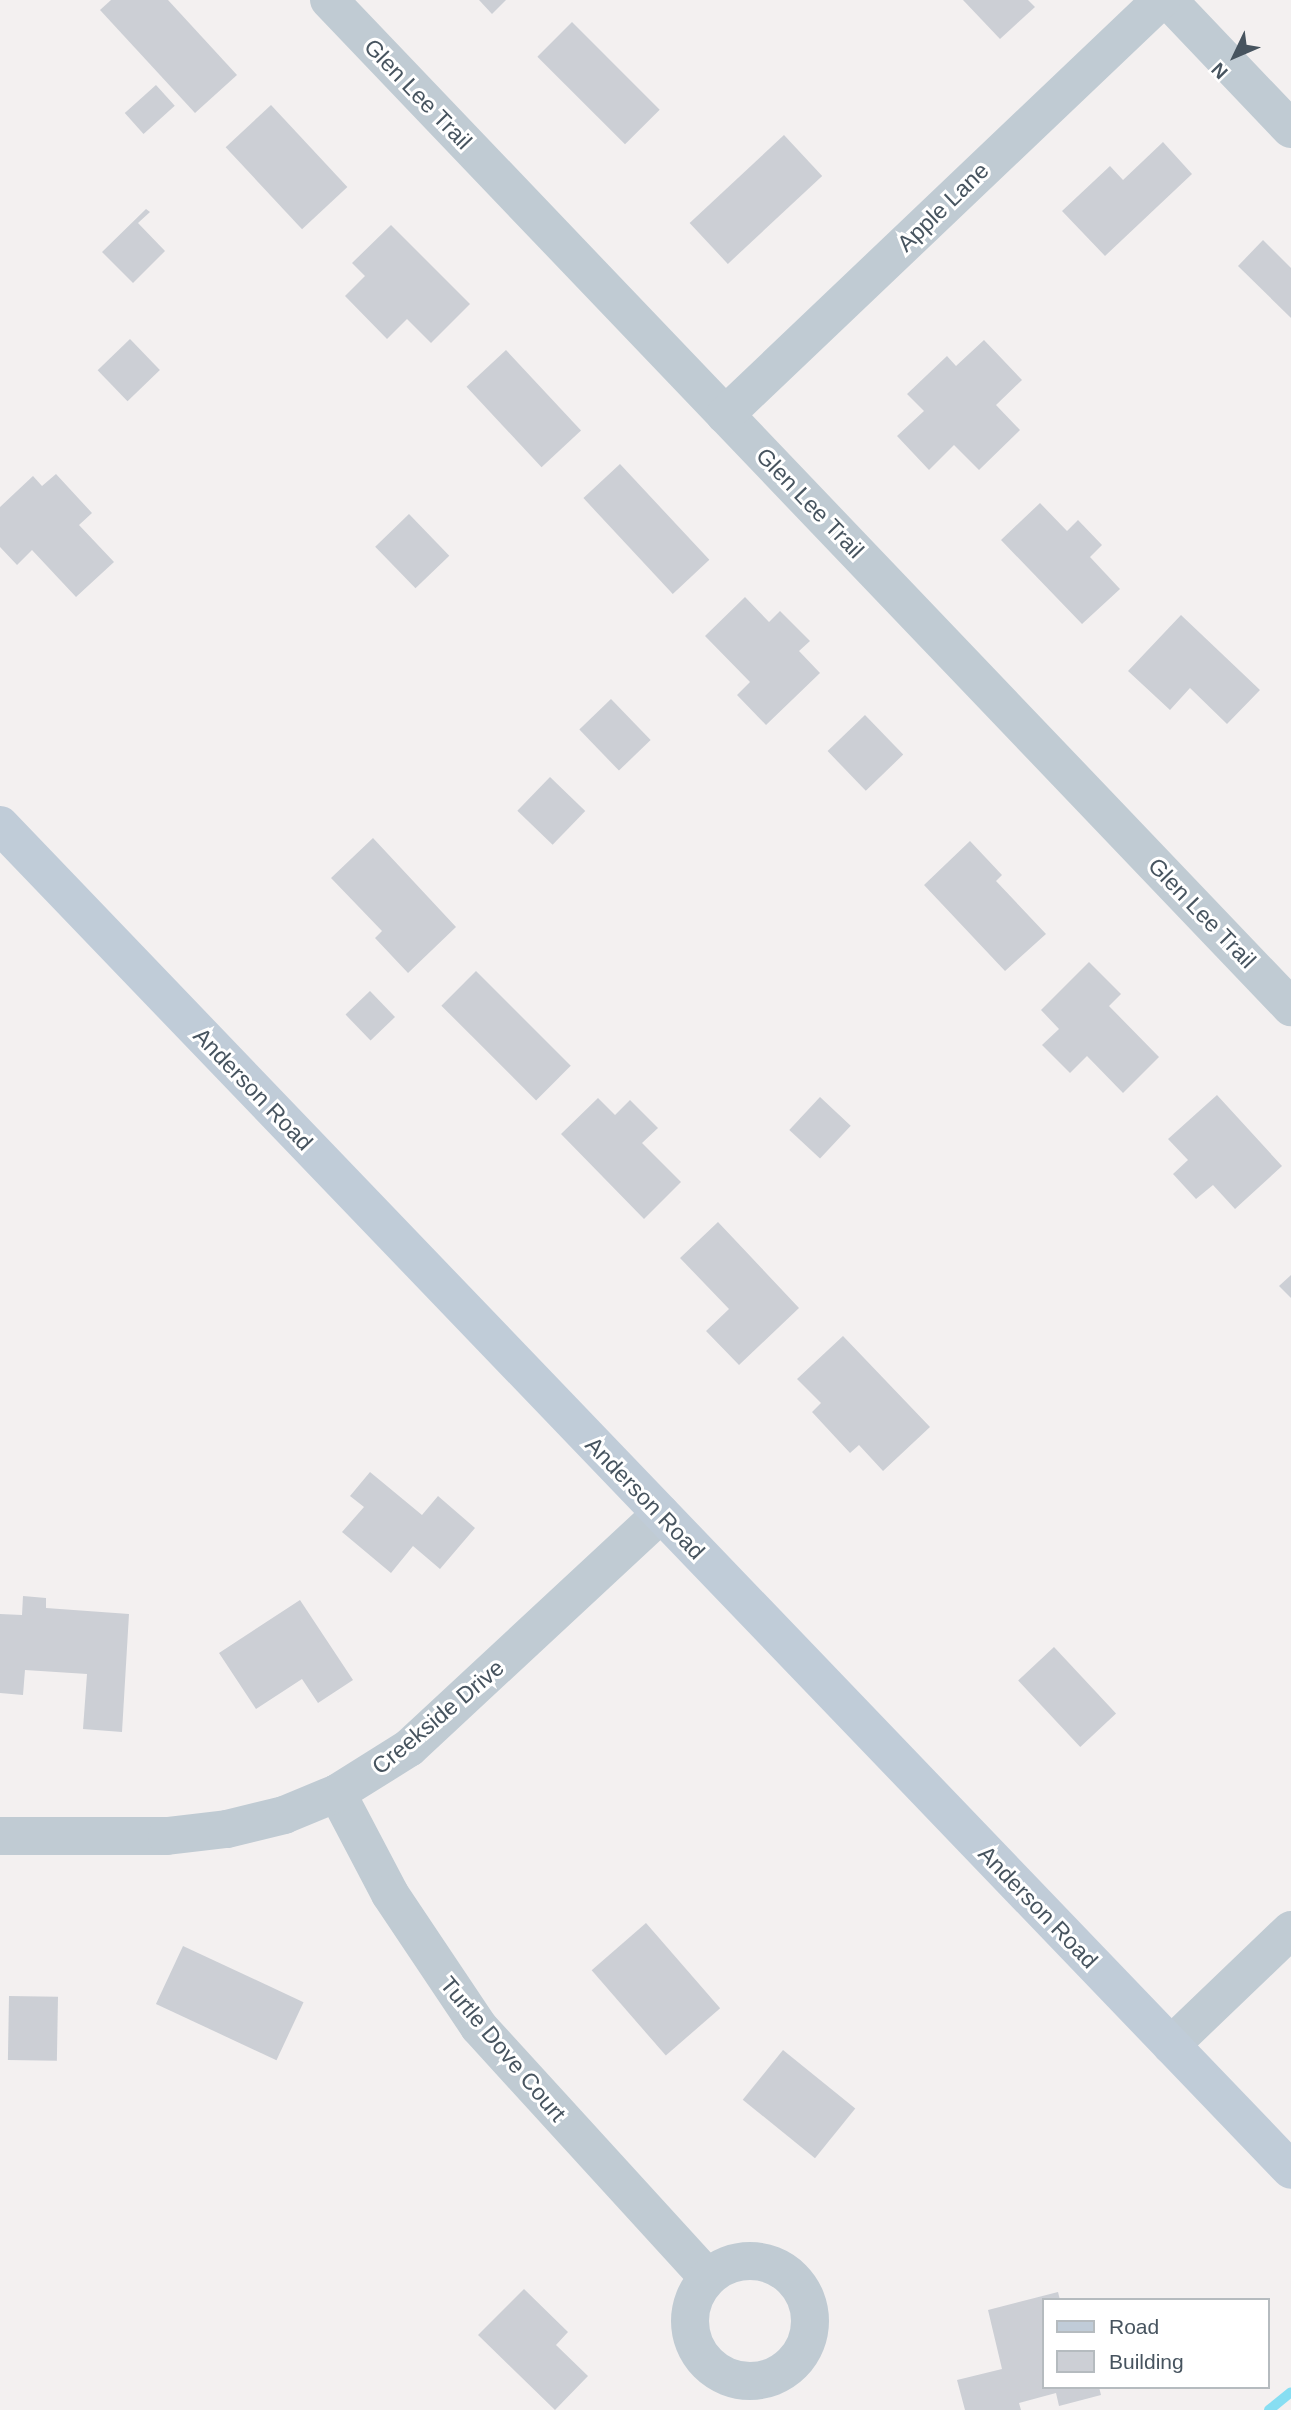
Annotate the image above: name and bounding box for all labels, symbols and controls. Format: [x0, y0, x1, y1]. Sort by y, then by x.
north arrow [1200, 21, 1270, 91]
street label: Glen Lee Trail [358, 33, 478, 155]
text: N [1207, 59, 1232, 83]
street label: Apple Lane [892, 157, 994, 257]
street label: Glen Lee Trail [750, 442, 870, 564]
street label: Glen Lee Trail [1142, 852, 1262, 974]
street label: Anderson Road [188, 1022, 318, 1156]
street label: Anderson Road [580, 1431, 710, 1565]
street label: Creekside Drive [366, 1654, 510, 1780]
street label: Anderson Road [973, 1840, 1103, 1974]
street label: Turtle Dove Court [434, 1971, 572, 2127]
legend [1042, 2298, 1270, 2389]
text: Road [1109, 2315, 1159, 2338]
text: Building [1109, 2350, 1184, 2373]

